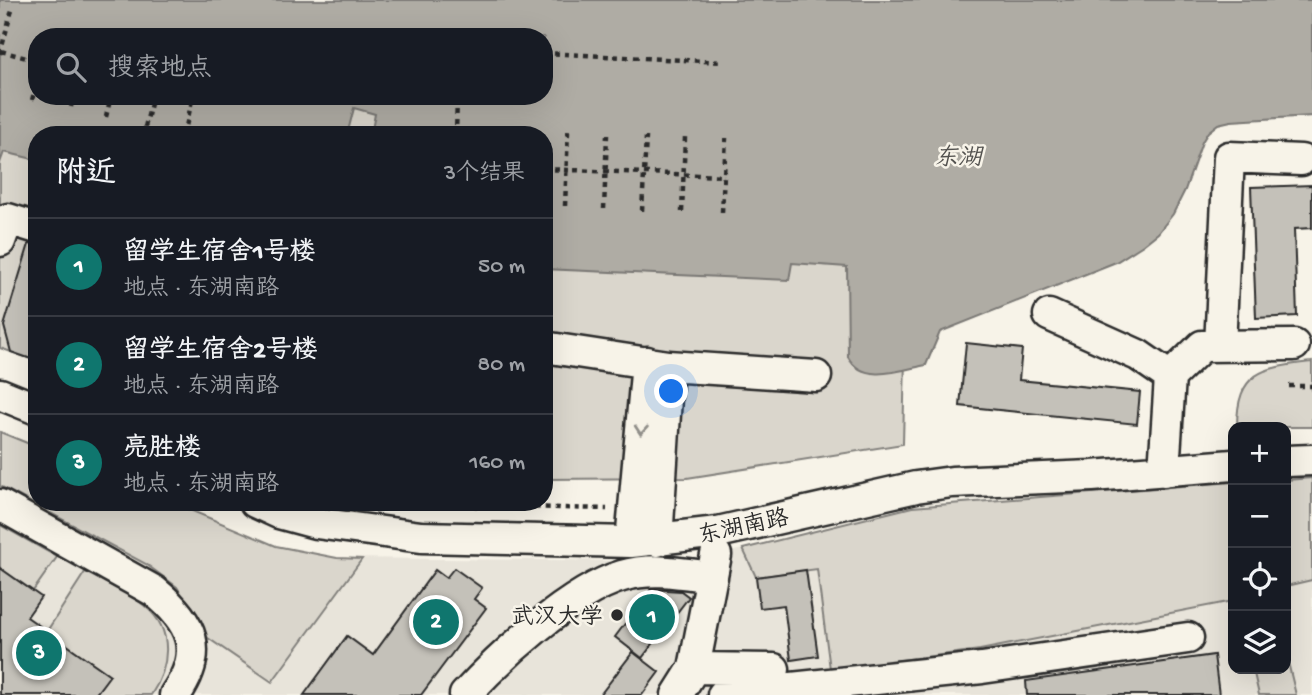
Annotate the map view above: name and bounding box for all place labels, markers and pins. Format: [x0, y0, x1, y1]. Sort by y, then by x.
pin: 1 [629, 591, 675, 643]
pin: 2 [413, 596, 459, 648]
place label: 武汉大学 [511, 604, 603, 632]
marker: 武汉大学 [609, 607, 625, 623]
pin: 3 [16, 627, 62, 679]

